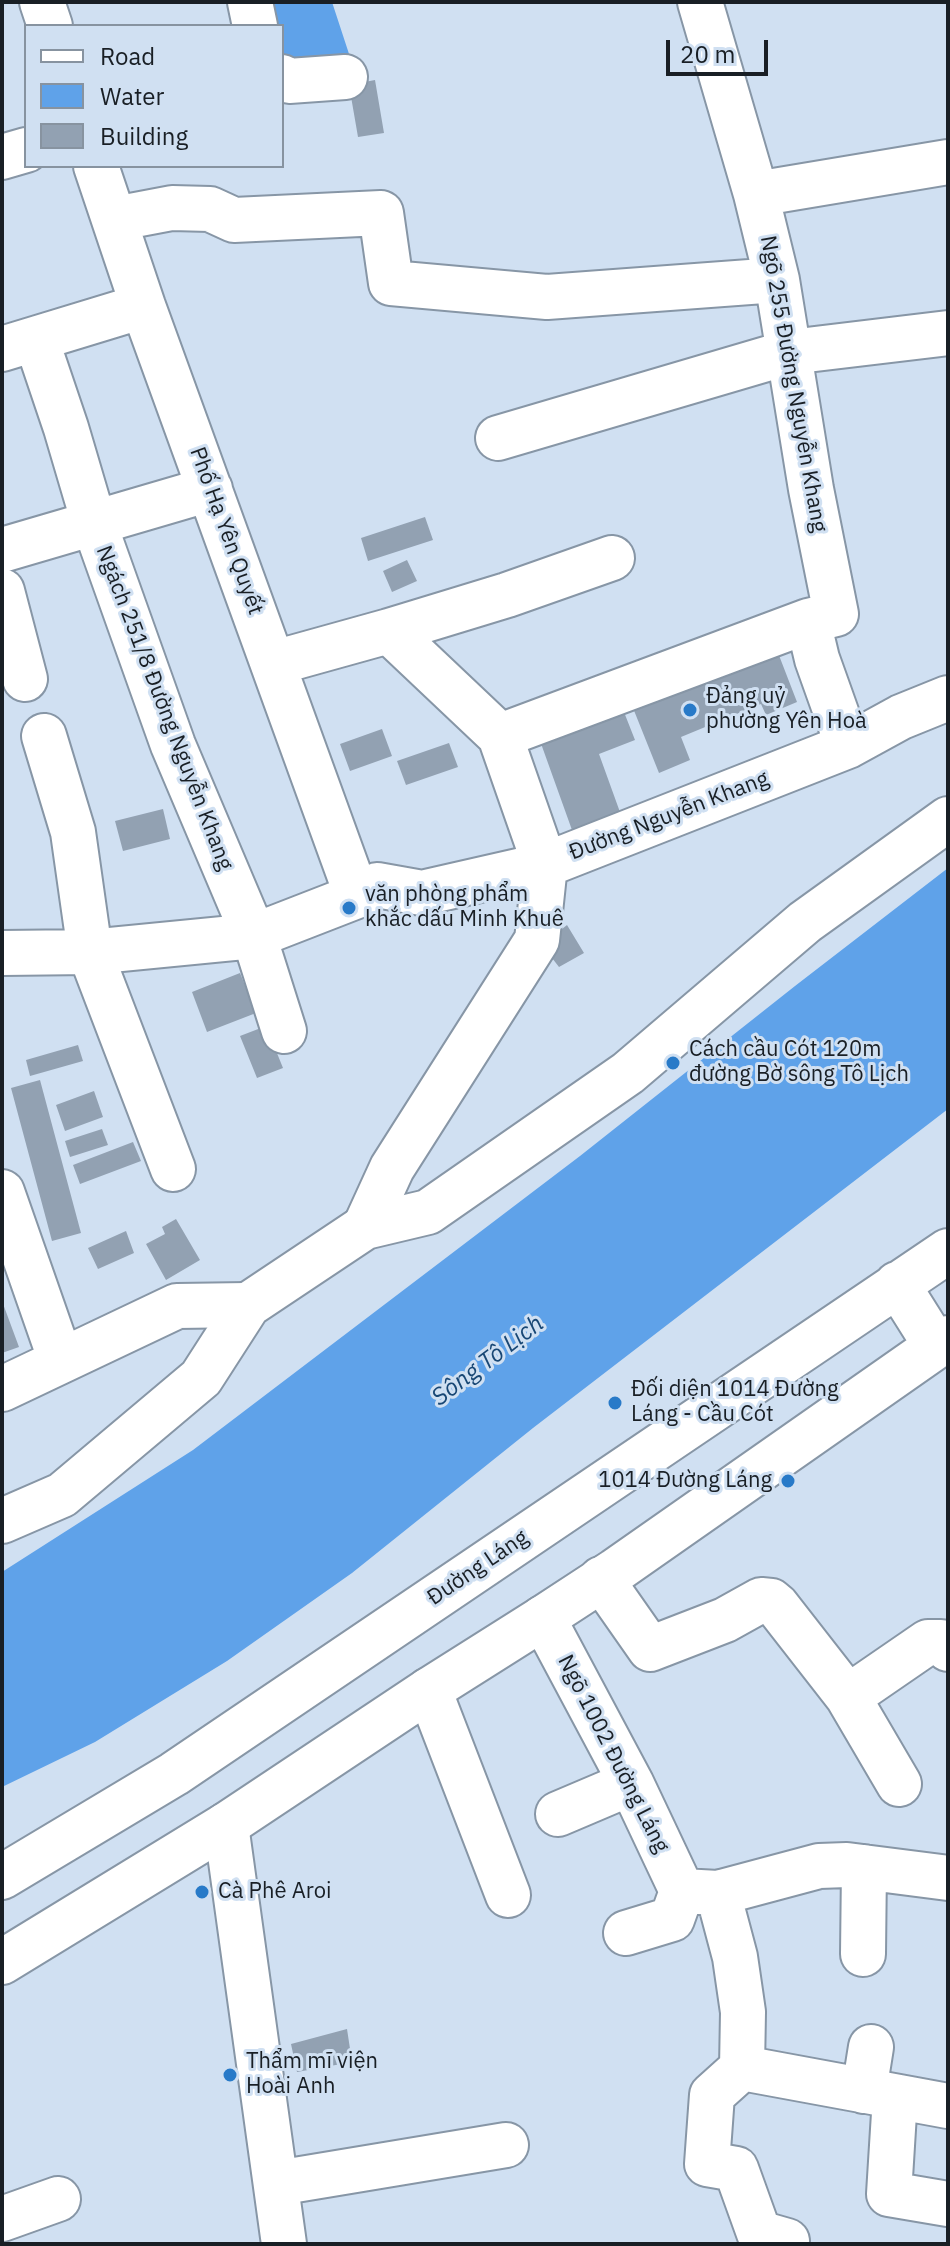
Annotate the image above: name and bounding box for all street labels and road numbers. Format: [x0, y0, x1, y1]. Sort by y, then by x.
street label: Ngõ 255 Đường Nguyễn Khang [754, 234, 832, 534]
street label: Phố Hạ Yên Quyết [183, 444, 269, 618]
street label: Ngách 251/8 Đường Nguyễn Khang [90, 542, 238, 874]
street label: Đường Nguyễn Khang [566, 766, 772, 866]
street label: Đường Láng [423, 1525, 533, 1611]
street label: Ngõ 1002 Đường Láng [552, 1651, 674, 1857]

